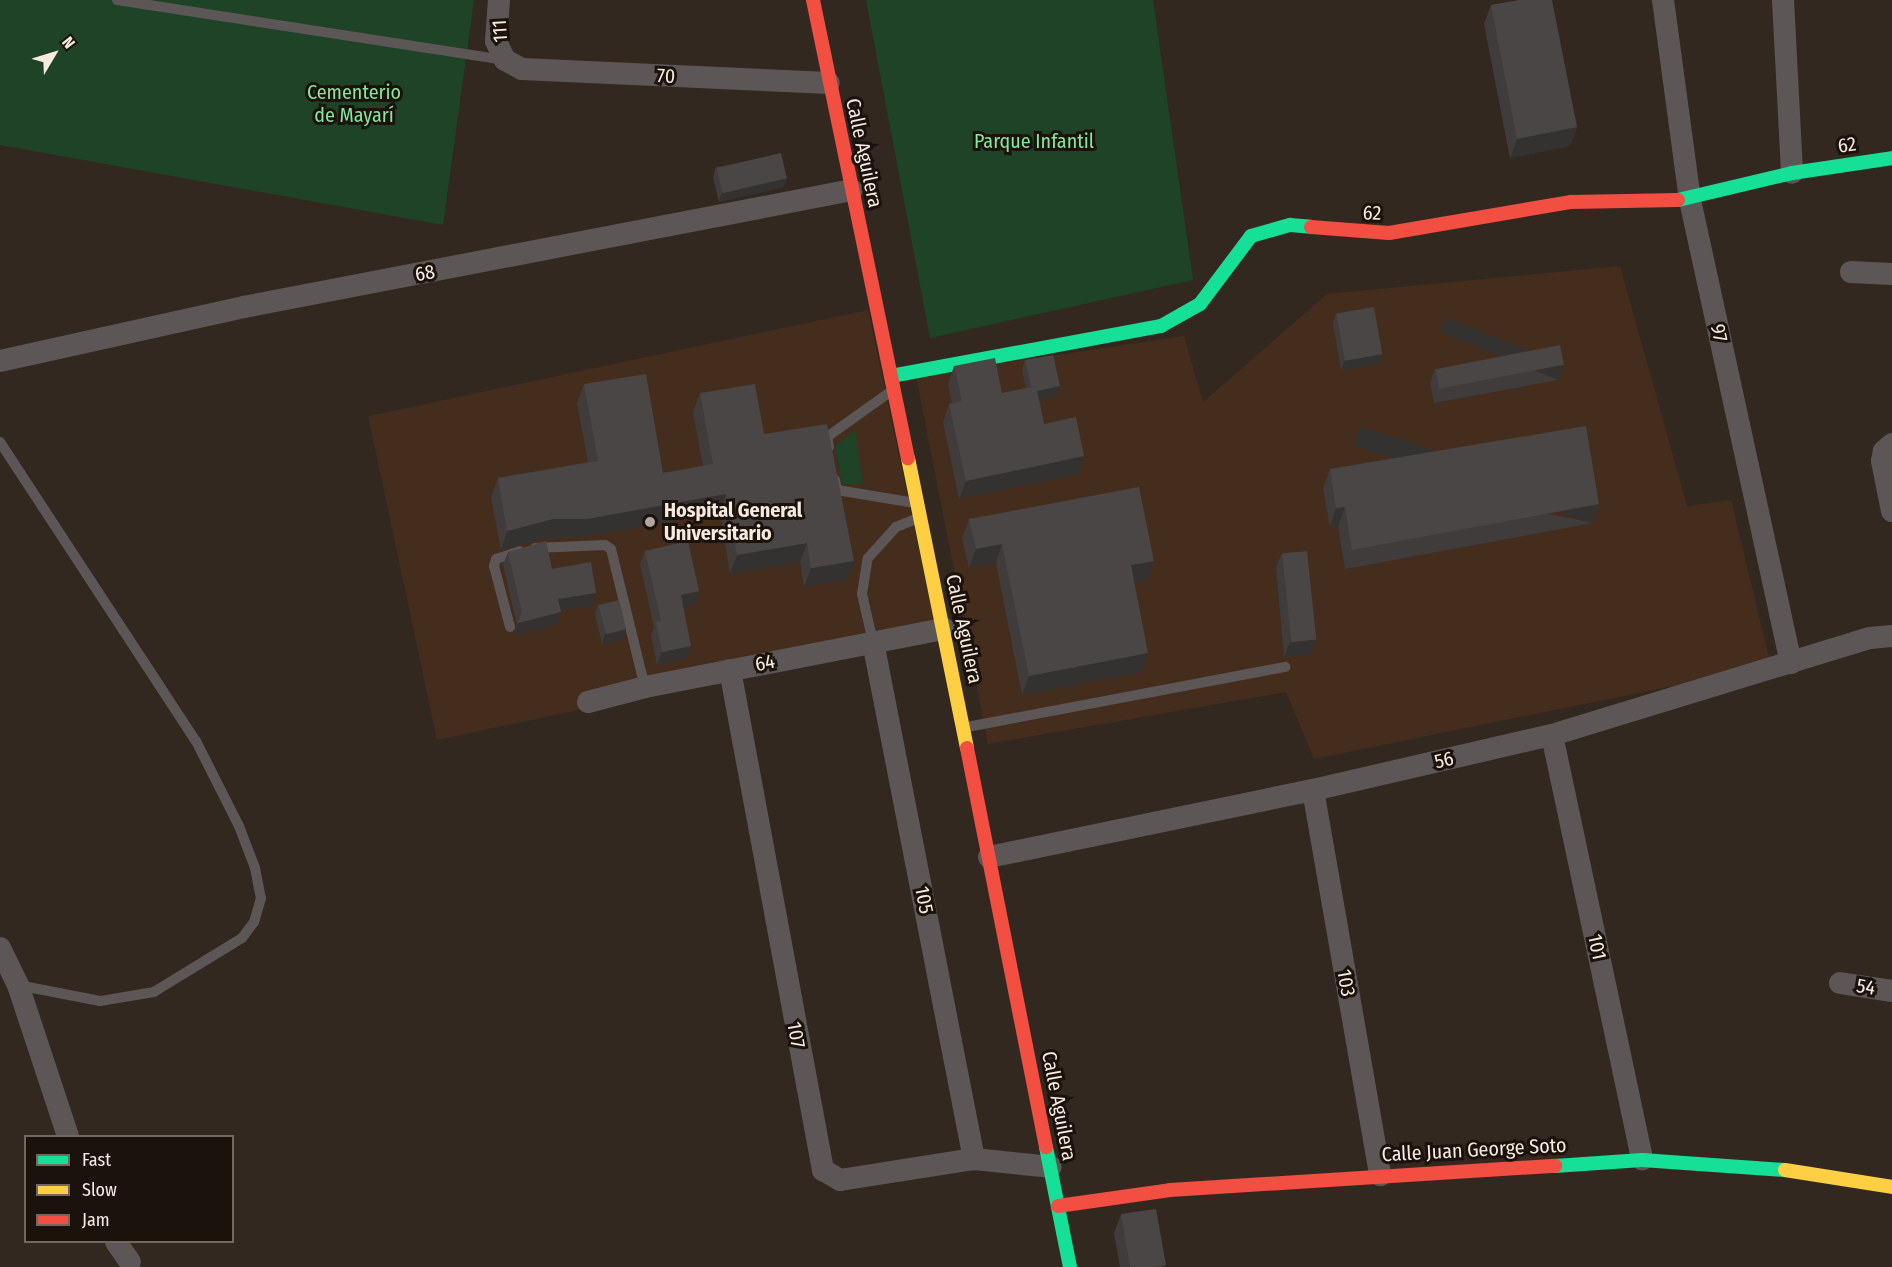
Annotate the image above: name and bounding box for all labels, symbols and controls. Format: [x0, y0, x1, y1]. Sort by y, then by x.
street label: 111 [487, 19, 513, 43]
north arrow [24, 24, 84, 84]
text: N [58, 33, 79, 52]
street label: 70 [656, 64, 676, 88]
park label: Cementerio de Mayarí [307, 80, 401, 127]
street label: Calle Aguilera [841, 96, 887, 210]
park label: Parque Infantil [974, 129, 1094, 153]
street label: 62 [1836, 132, 1858, 158]
street label: 62 [1362, 201, 1382, 225]
street label: 68 [413, 259, 437, 287]
street label: 97 [1705, 322, 1733, 344]
place label: Hospital General Universitario [664, 498, 802, 545]
marker: Hospital General Universitario [641, 513, 659, 531]
street label: Calle Aguilera [941, 572, 987, 686]
street label: 64 [753, 649, 777, 677]
street label: 56 [1432, 746, 1456, 774]
street label: 105 [910, 884, 938, 916]
street label: 101 [1583, 932, 1611, 962]
street label: 103 [1332, 968, 1360, 998]
street label: 54 [1855, 974, 1877, 1000]
street label: 107 [782, 1020, 810, 1050]
street label: Calle Aguilera [1037, 1049, 1081, 1163]
street label: Calle Juan George Soto [1381, 1133, 1567, 1167]
legend [24, 1135, 234, 1243]
text: Fast [82, 1149, 111, 1171]
text: Slow [82, 1179, 117, 1201]
text: Jam [82, 1209, 110, 1231]

